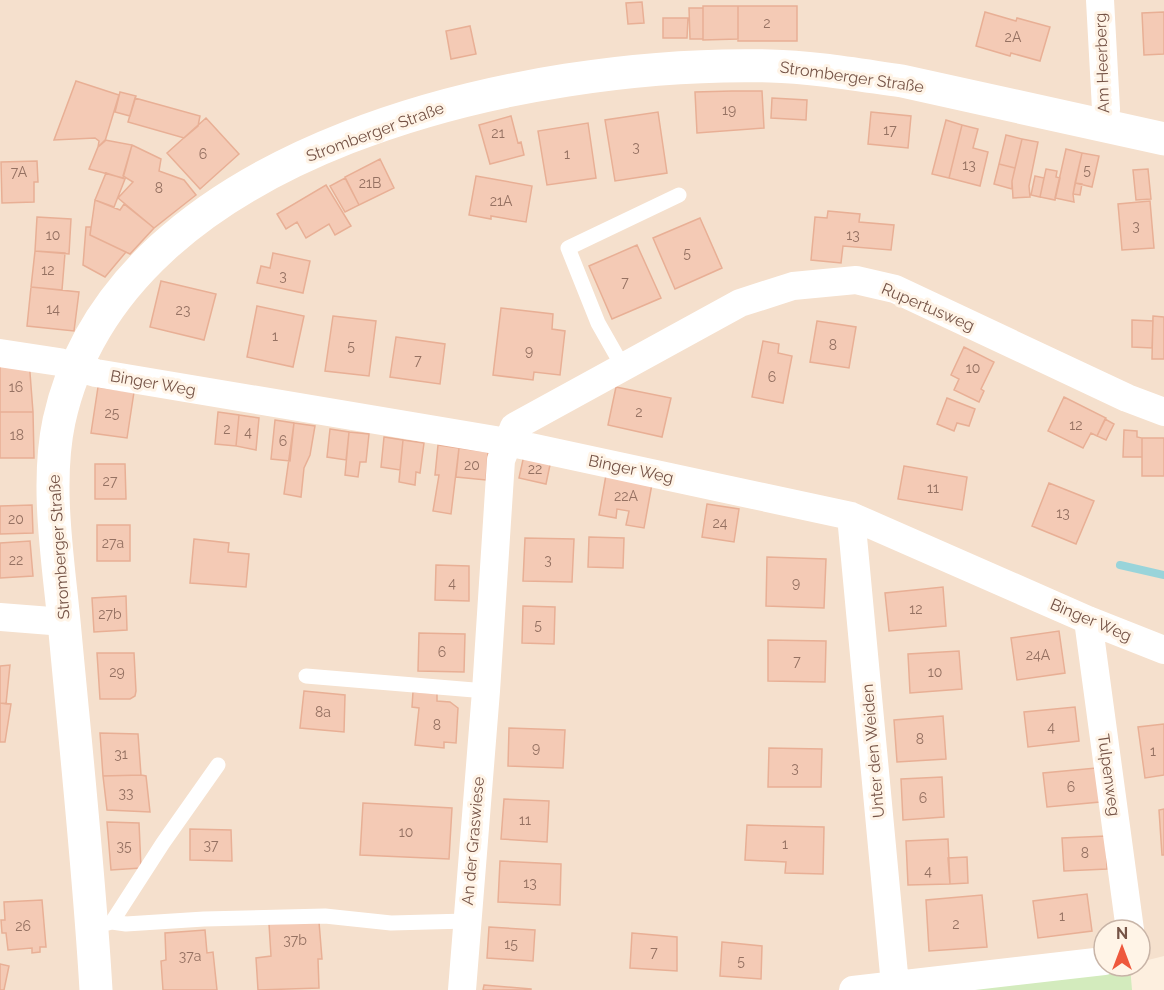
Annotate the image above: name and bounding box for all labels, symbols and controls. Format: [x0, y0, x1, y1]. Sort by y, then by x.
street label: Am Heerberg [1091, 13, 1113, 113]
house number: 2 [763, 15, 771, 31]
house number: 2A [1005, 29, 1022, 45]
street label: Stromberger Straße [779, 57, 925, 97]
street label: Stromberger Straße [304, 98, 446, 166]
house number: 19 [722, 102, 736, 118]
house number: 17 [883, 122, 897, 138]
house number: 21 [491, 125, 505, 141]
house number: 3 [632, 139, 640, 155]
house number: 6 [199, 146, 207, 162]
house number: 1 [564, 146, 570, 162]
house number: 13 [962, 157, 976, 173]
house number: 5 [1083, 162, 1091, 178]
house number: 7A [11, 164, 28, 180]
house number: 21B [359, 175, 381, 191]
house number: 8 [155, 180, 163, 196]
house number: 21A [490, 193, 513, 209]
house number: 3 [1132, 218, 1140, 234]
house number: 10 [46, 227, 60, 243]
house number: 13 [846, 227, 860, 243]
house number: 5 [683, 245, 691, 261]
house number: 12 [41, 262, 55, 278]
house number: 3 [279, 268, 287, 284]
house number: 7 [621, 274, 629, 290]
street label: Rupertusweg [879, 279, 977, 335]
house number: 14 [46, 301, 60, 317]
house number: 23 [176, 302, 190, 318]
house number: 1 [272, 328, 278, 344]
house number: 8 [829, 337, 837, 353]
house number: 5 [347, 338, 355, 354]
house number: 9 [525, 343, 533, 359]
house number: 7 [414, 352, 422, 368]
house number: 10 [966, 360, 980, 376]
street label: Binger Weg [109, 366, 197, 400]
house number: 6 [768, 369, 776, 385]
house number: 16 [9, 379, 23, 395]
house number: 2 [635, 404, 643, 420]
house number: 25 [105, 405, 120, 421]
house number: 12 [1069, 417, 1083, 433]
house number: 2 [223, 421, 231, 437]
house number: 4 [244, 424, 252, 440]
house number: 18 [10, 427, 24, 443]
house number: 6 [279, 433, 287, 449]
street label: Binger Weg [587, 451, 675, 487]
house number: 20 [464, 457, 480, 473]
house number: 22 [528, 461, 542, 477]
house number: 27 [103, 473, 118, 489]
street label: Stromberger Straße [44, 474, 74, 620]
house number: 11 [927, 480, 939, 496]
house number: 22A [614, 488, 639, 504]
house number: 13 [1056, 505, 1070, 521]
house number: 20 [8, 511, 24, 527]
house number: 24 [713, 515, 728, 531]
house number: 27a [102, 535, 124, 551]
house number: 22 [9, 552, 23, 568]
house number: 3 [544, 552, 552, 568]
house number: 4 [448, 575, 456, 591]
house number: 9 [792, 575, 800, 591]
street label: Binger Weg [1047, 594, 1135, 646]
house number: 12 [909, 601, 923, 617]
house number: 27b [98, 606, 122, 622]
house number: 5 [534, 617, 542, 633]
house number: 6 [438, 644, 446, 660]
house number: 24A [1026, 647, 1051, 663]
house number: 7 [793, 653, 801, 669]
house number: 29 [109, 664, 125, 680]
house number: 10 [928, 664, 942, 680]
street label: Unter den Weiden [858, 683, 888, 819]
house number: 8a [315, 704, 331, 720]
house number: 8 [433, 717, 441, 733]
house number: 4 [1047, 719, 1055, 735]
house number: 8 [916, 731, 924, 747]
street label: Tulpenweg [1094, 733, 1124, 817]
house number: 9 [532, 740, 540, 756]
house number: 1 [1150, 743, 1156, 759]
house number: 31 [114, 746, 128, 762]
house number: 3 [791, 760, 799, 776]
street label: An der Graswiese [458, 776, 488, 906]
house number: 6 [1067, 779, 1075, 795]
house number: 33 [119, 785, 133, 801]
house number: 6 [919, 790, 927, 806]
house number: 11 [519, 812, 531, 828]
house number: 10 [399, 824, 413, 840]
house number: 1 [782, 836, 788, 852]
house number: 37 [204, 837, 219, 853]
house number: 35 [116, 838, 132, 854]
house number: 8 [1081, 845, 1089, 861]
house number: 4 [924, 863, 932, 879]
house number: 13 [523, 875, 537, 891]
house number: 1 [1059, 908, 1065, 924]
house number: 2 [952, 916, 960, 932]
house number: 26 [15, 918, 31, 934]
north arrow [1092, 918, 1152, 978]
text: N [1116, 924, 1128, 943]
house number: 37b [283, 932, 307, 948]
house number: 15 [504, 936, 518, 952]
house number: 7 [650, 944, 658, 960]
house number: 37a [179, 948, 201, 964]
house number: 5 [737, 953, 745, 969]

